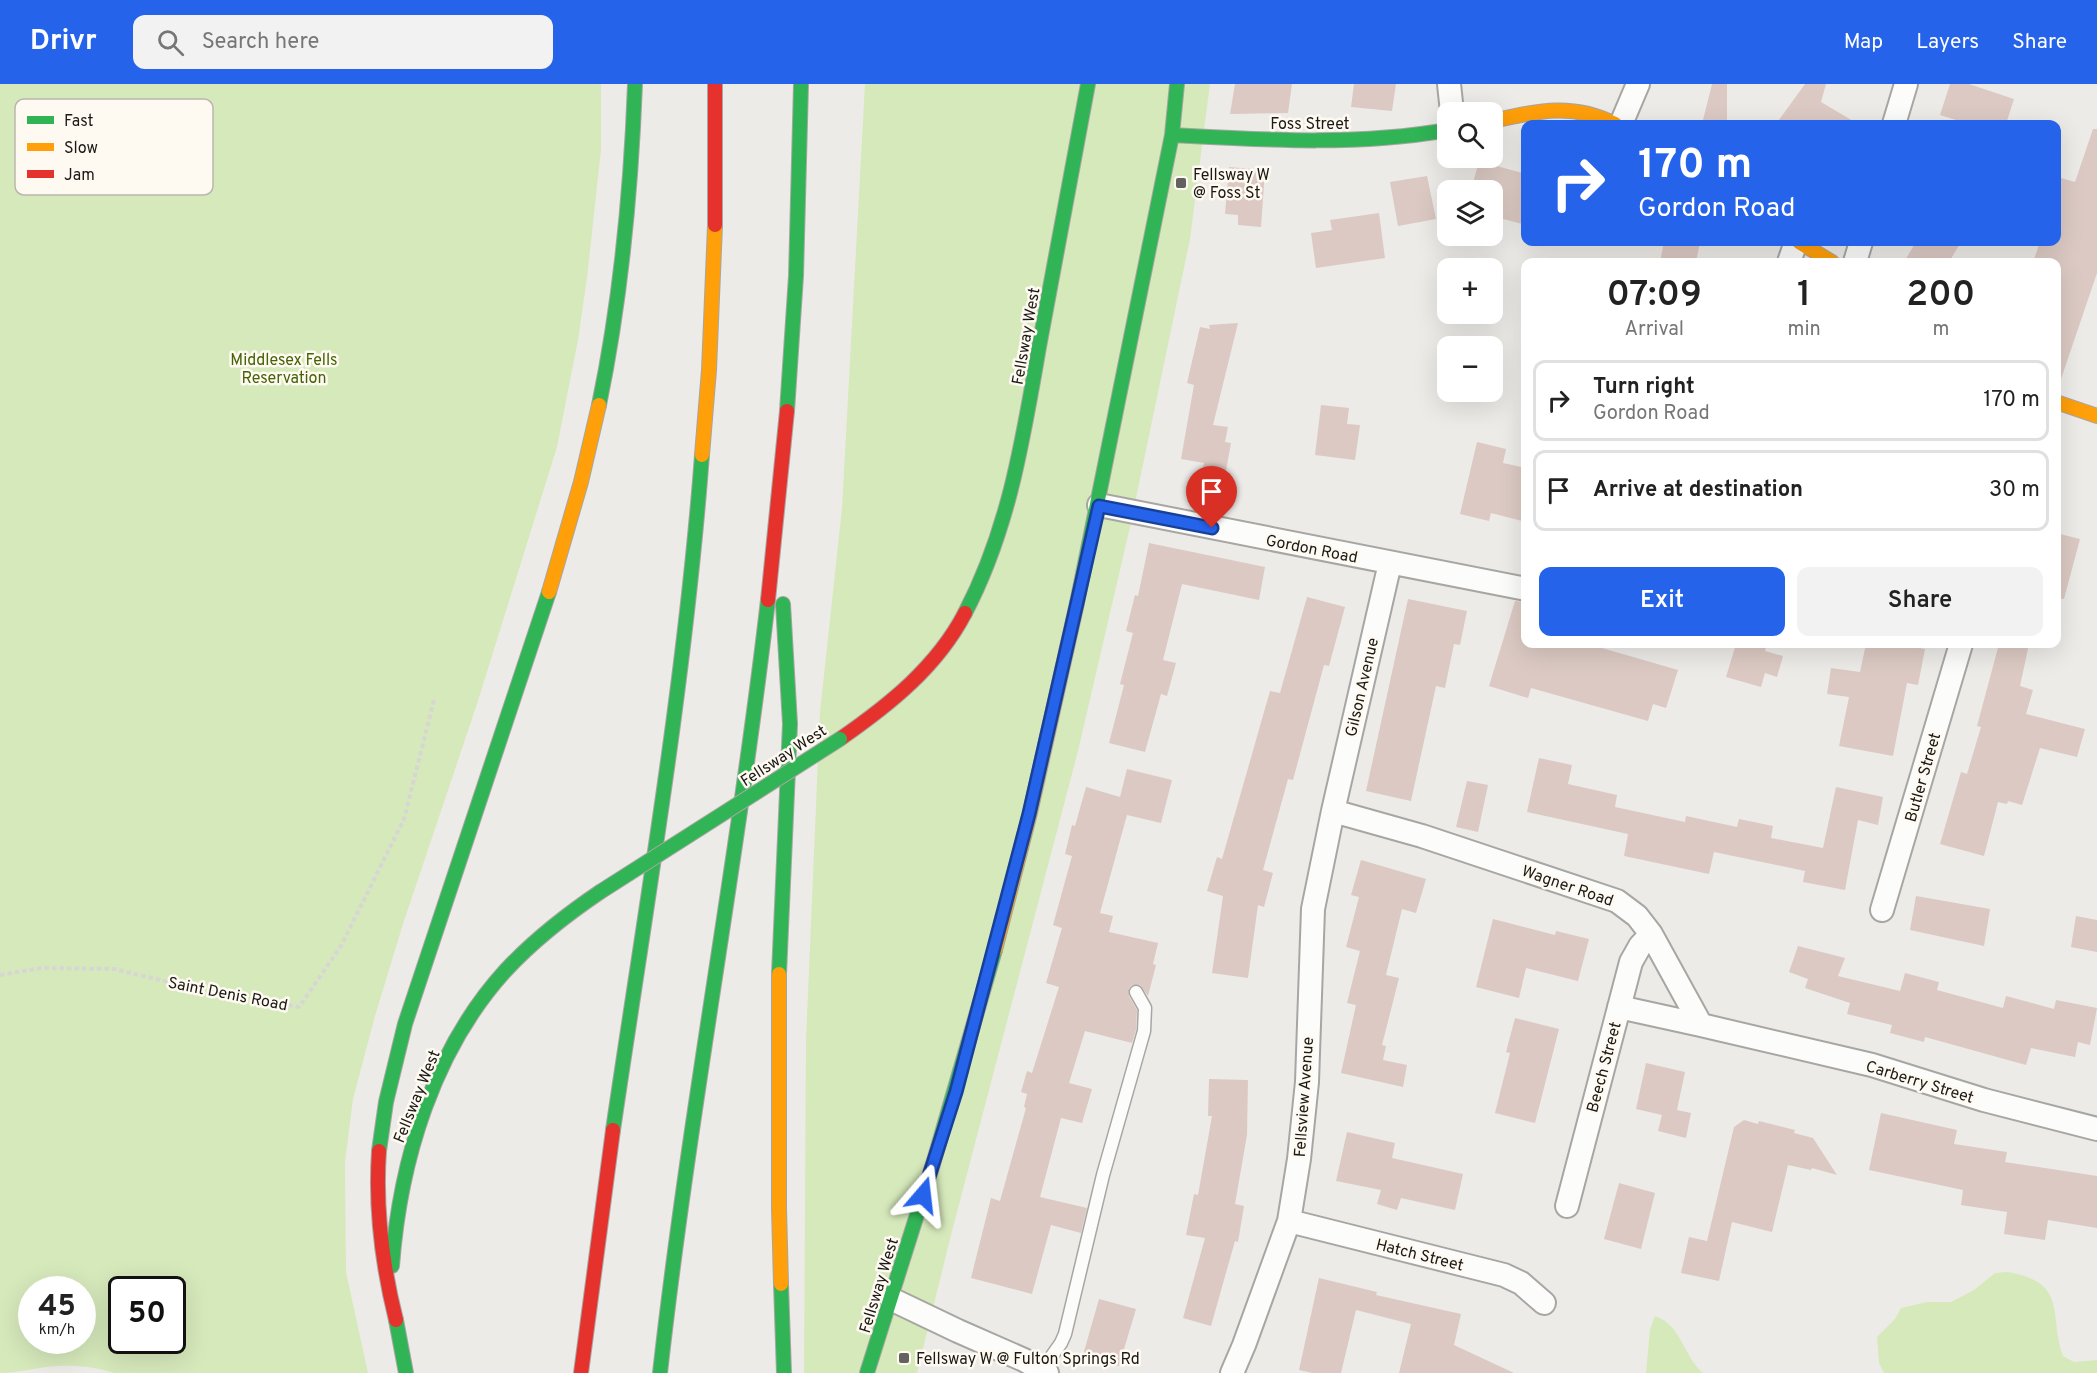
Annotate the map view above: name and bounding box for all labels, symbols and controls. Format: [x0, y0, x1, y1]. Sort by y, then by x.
search box [133, 15, 553, 69]
text: Drivr [30, 24, 97, 60]
icon: search [154, 26, 187, 59]
text: Search here [202, 29, 319, 56]
text: Map [1844, 29, 1883, 56]
text: Layers [1916, 29, 1979, 56]
text: Share [2012, 29, 2067, 56]
legend [15, 99, 213, 195]
map controls [1437, 102, 1503, 402]
button: search [1437, 102, 1503, 168]
text: Fast [64, 112, 94, 132]
street label: Foss Street [1270, 115, 1350, 135]
text: Slow [64, 139, 98, 159]
text: 170 m [1638, 140, 1752, 193]
icon: right [1539, 144, 1617, 222]
text: Jam [64, 166, 95, 186]
place label: Fellsway W @ Foss St [1193, 166, 1270, 204]
marker: Fellsway W @ Foss St [1174, 176, 1188, 190]
button: layers [1437, 180, 1503, 246]
text: Gordon Road [1638, 192, 1796, 226]
button: + [1437, 258, 1503, 324]
text: 07:09 [1607, 273, 1702, 319]
text: 1 [1797, 273, 1811, 319]
text: 200 [1906, 273, 1975, 319]
street label: Fellsway West [1009, 286, 1045, 387]
text: Arrival [1624, 317, 1684, 343]
text: min [1787, 317, 1821, 343]
text: m [1932, 317, 1949, 343]
button: − [1437, 336, 1503, 402]
park label: Middlesex Fells Reservation [230, 351, 338, 389]
text: Turn right [1593, 374, 1695, 401]
icon: right [1542, 384, 1575, 417]
text: 170 m [1983, 387, 2040, 414]
text: Gordon Road [1593, 401, 1710, 427]
pin [1186, 466, 1237, 528]
icon: arrive [1542, 474, 1575, 507]
icon: arrive [1195, 475, 1228, 508]
text: Arrive at destination [1593, 477, 1803, 504]
text: 30 m [1989, 477, 2040, 504]
street label: Gordon Road [1264, 531, 1359, 569]
button: Exit [1539, 567, 1785, 636]
button: Share [1797, 567, 2043, 636]
street label: Gilson Avenue [1342, 636, 1384, 739]
street label: Fellsway West [737, 721, 831, 792]
street label: Butler Street [1902, 730, 1946, 825]
street label: Wagner Road [1519, 862, 1616, 912]
street label: Saint Denis Road [166, 974, 289, 1016]
street label: Beech Street [1583, 1020, 1627, 1115]
street label: Fellsview Avenue [1291, 1036, 1319, 1158]
street label: Fellsway West [390, 1047, 446, 1146]
street label: Carberry Street [1863, 1057, 1976, 1109]
position arrow [891, 1163, 955, 1227]
street label: Hatch Street [1374, 1235, 1465, 1276]
street label: Fellsway West [856, 1236, 904, 1336]
speed limit sign: 50 [108, 1276, 186, 1354]
text: 45 [38, 1289, 76, 1326]
text: km/h [39, 1321, 75, 1340]
place label: Fellsway W @ Fulton Springs Rd [916, 1350, 1140, 1370]
marker: Fellsway W @ Fulton Springs Rd [897, 1351, 911, 1365]

